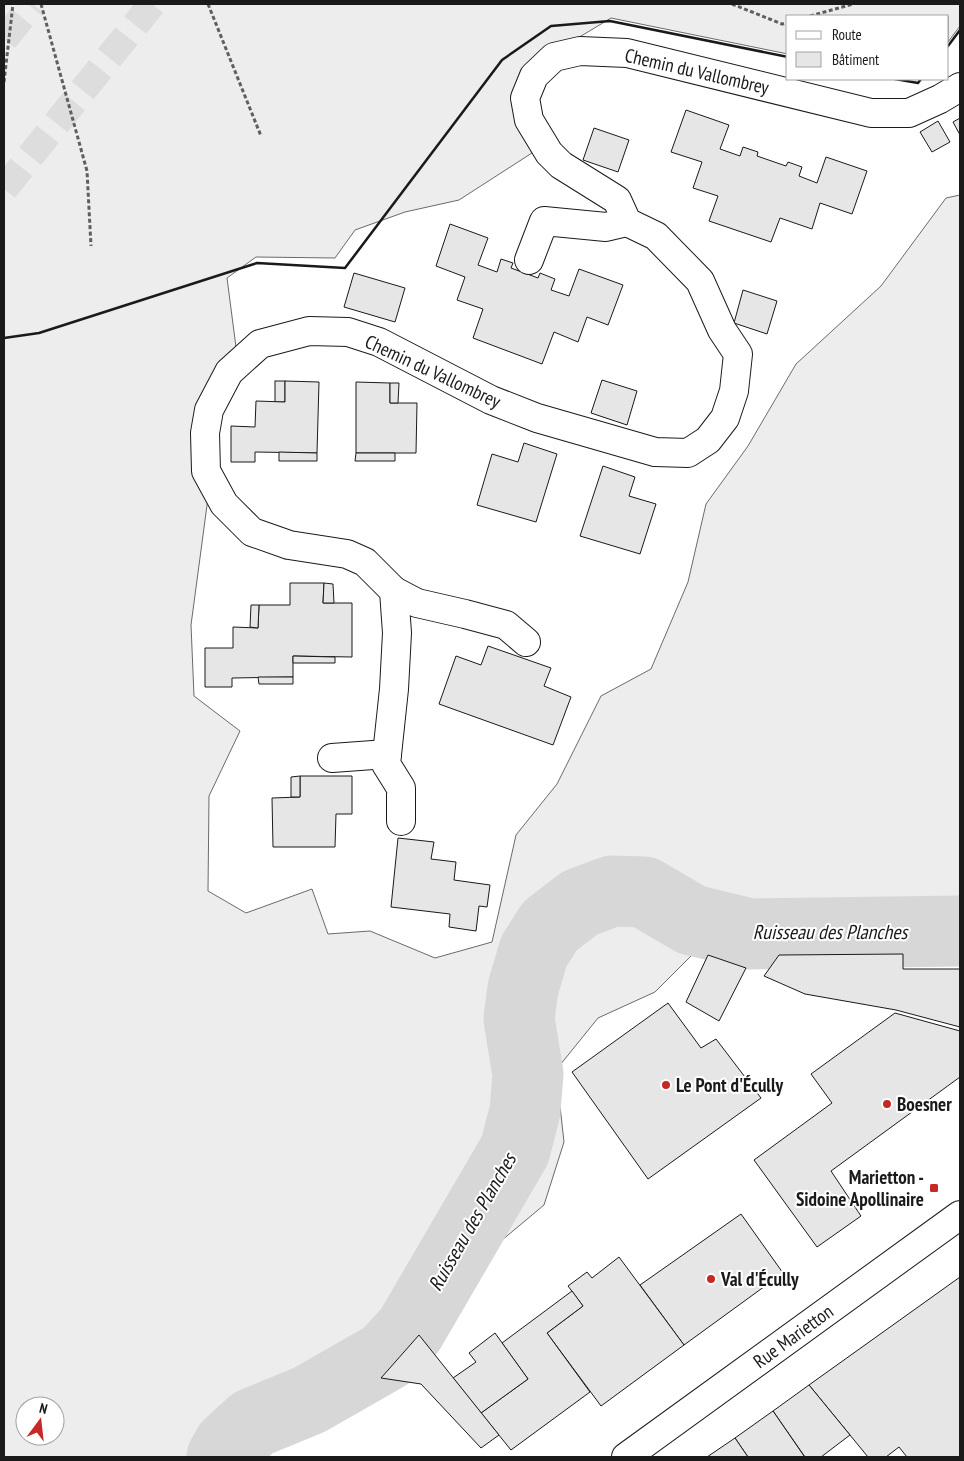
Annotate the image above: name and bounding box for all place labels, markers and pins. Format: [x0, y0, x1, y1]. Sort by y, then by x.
place label: Le Pont d'Écully [676, 1073, 784, 1097]
marker: Le Pont d'Écully [660, 1079, 672, 1091]
place label: Boesner [897, 1092, 952, 1116]
marker: Boesner [881, 1098, 893, 1110]
place label: Marietton - Sidoine Apollinaire [796, 1165, 924, 1211]
marker: Marietton - Sidoine Apollinaire [928, 1182, 940, 1194]
place label: Val d'Écully [720, 1267, 799, 1291]
marker: Val d'Écully [705, 1273, 717, 1285]

